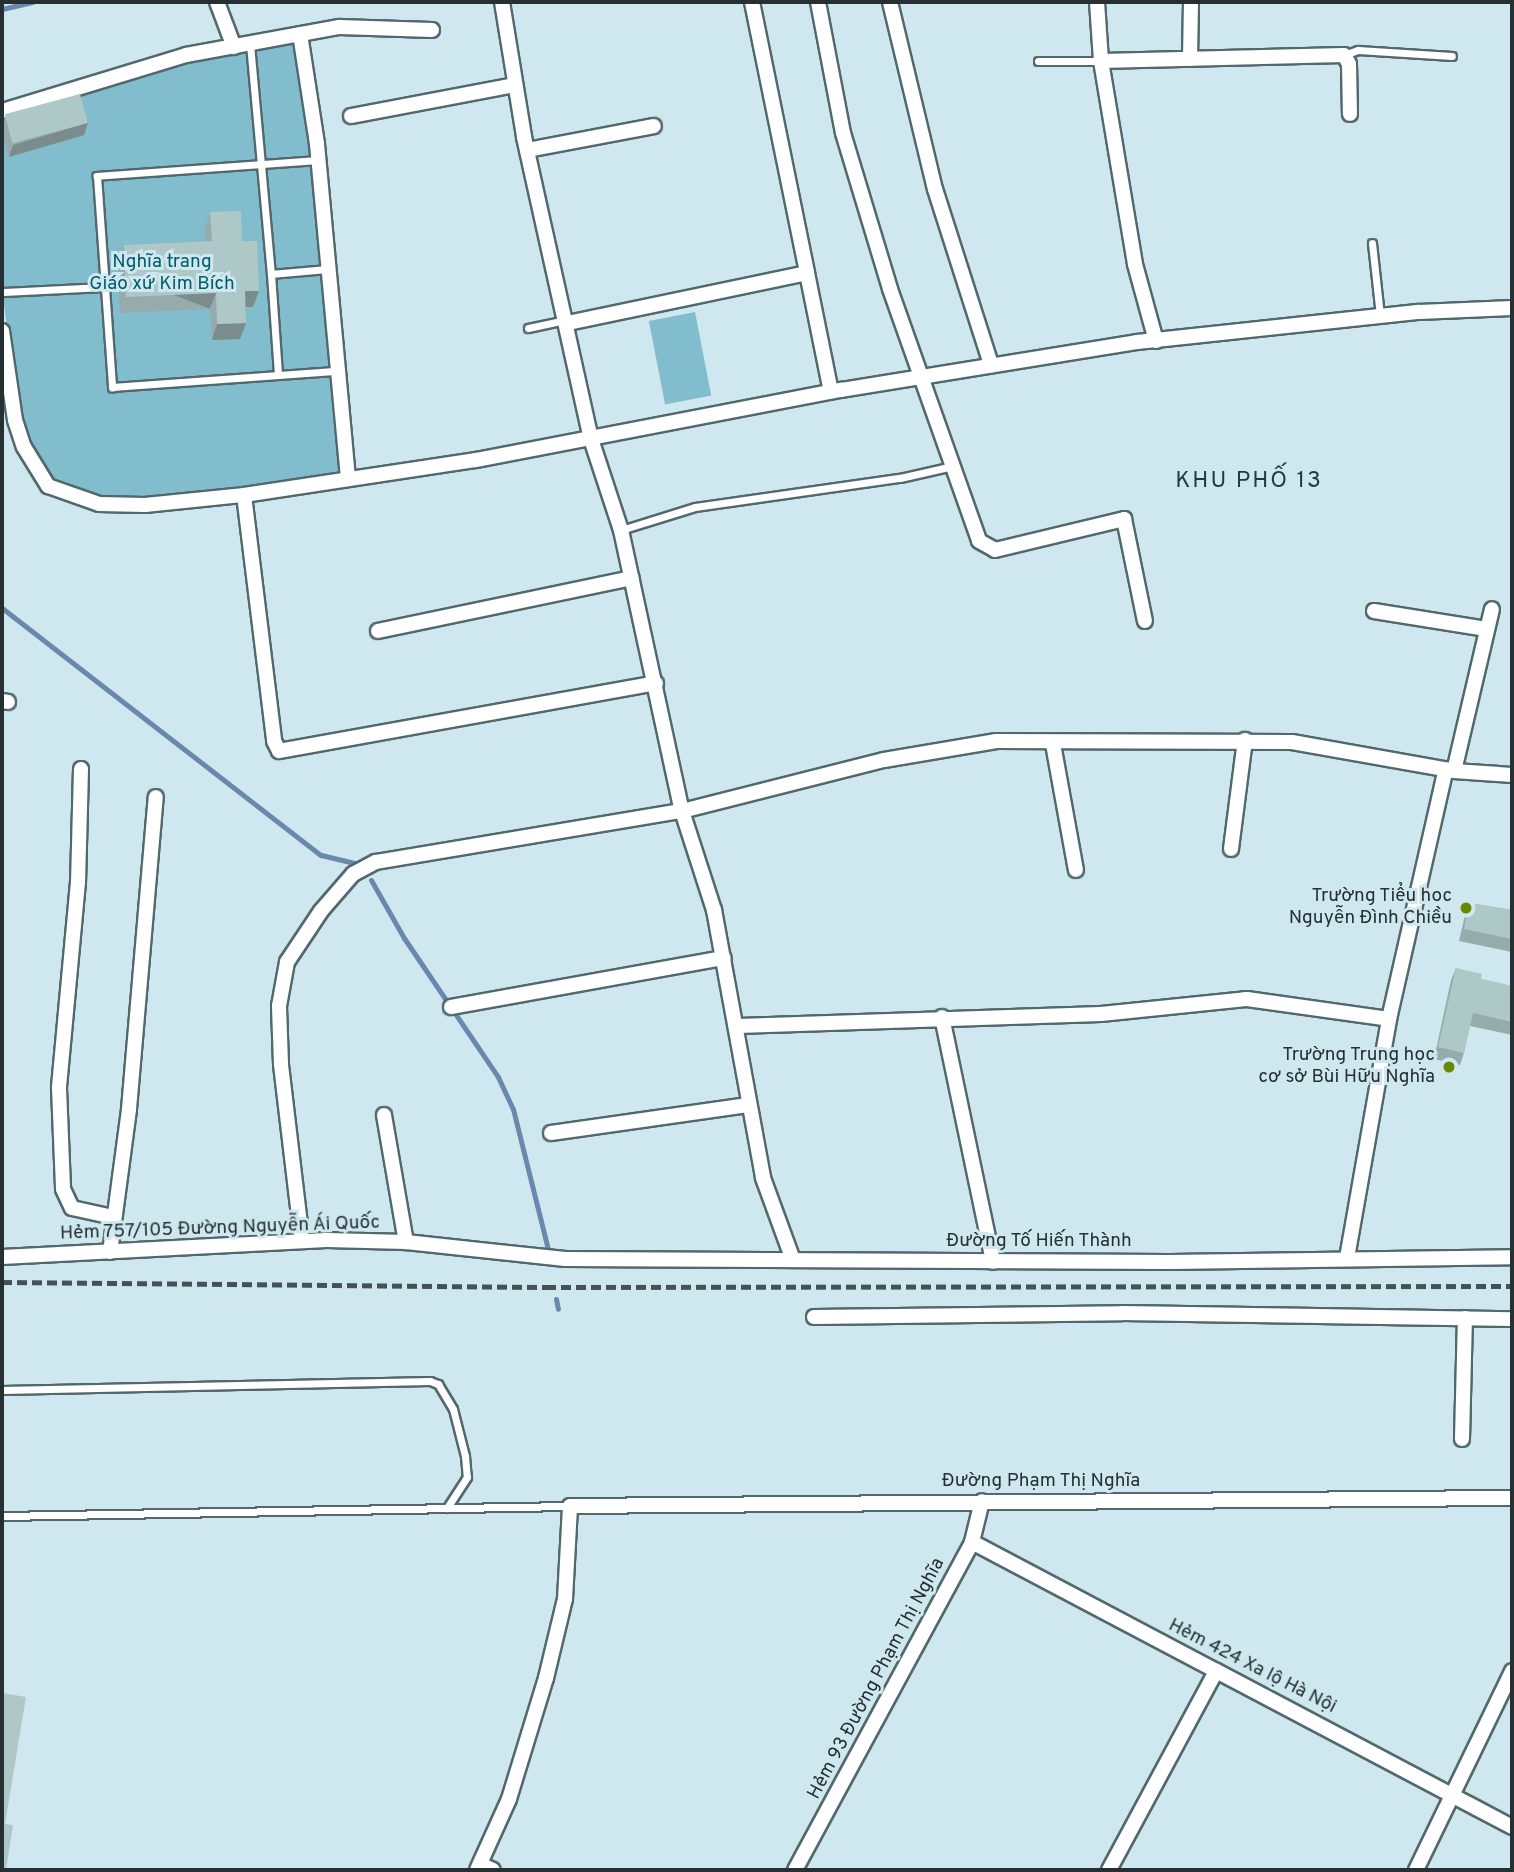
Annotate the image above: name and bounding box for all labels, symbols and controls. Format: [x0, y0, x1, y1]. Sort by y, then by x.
park label: Nghĩa trang Giáo xứ Kim Bích [89, 252, 235, 296]
district label: KHU PHỐ 13 [1176, 468, 1322, 496]
place label: Trường Tiểu học Nguyễn Đình Chiều [1289, 886, 1452, 930]
marker: Trường Tiểu học Nguyễn Đình Chiều [1458, 900, 1474, 916]
place label: Trường Trung học cơ sở Bùi Hữu Nghĩa [1258, 1045, 1435, 1089]
marker: Trường Trung học cơ sở Bùi Hữu Nghĩa [1441, 1059, 1457, 1075]
street label: Hẻm 757/105 Đường Nguyễn Ái Quốc [59, 1212, 381, 1246]
street label: Đường Tố Hiến Thành [946, 1231, 1132, 1253]
street label: Đường Phạm Thị Nghĩa [941, 1471, 1141, 1493]
street label: Hẻm 93 Đường Phạm Thị Nghĩa [803, 1554, 951, 1804]
street label: Hẻm 424 Xa lộ Hà Nội [1164, 1615, 1340, 1719]

